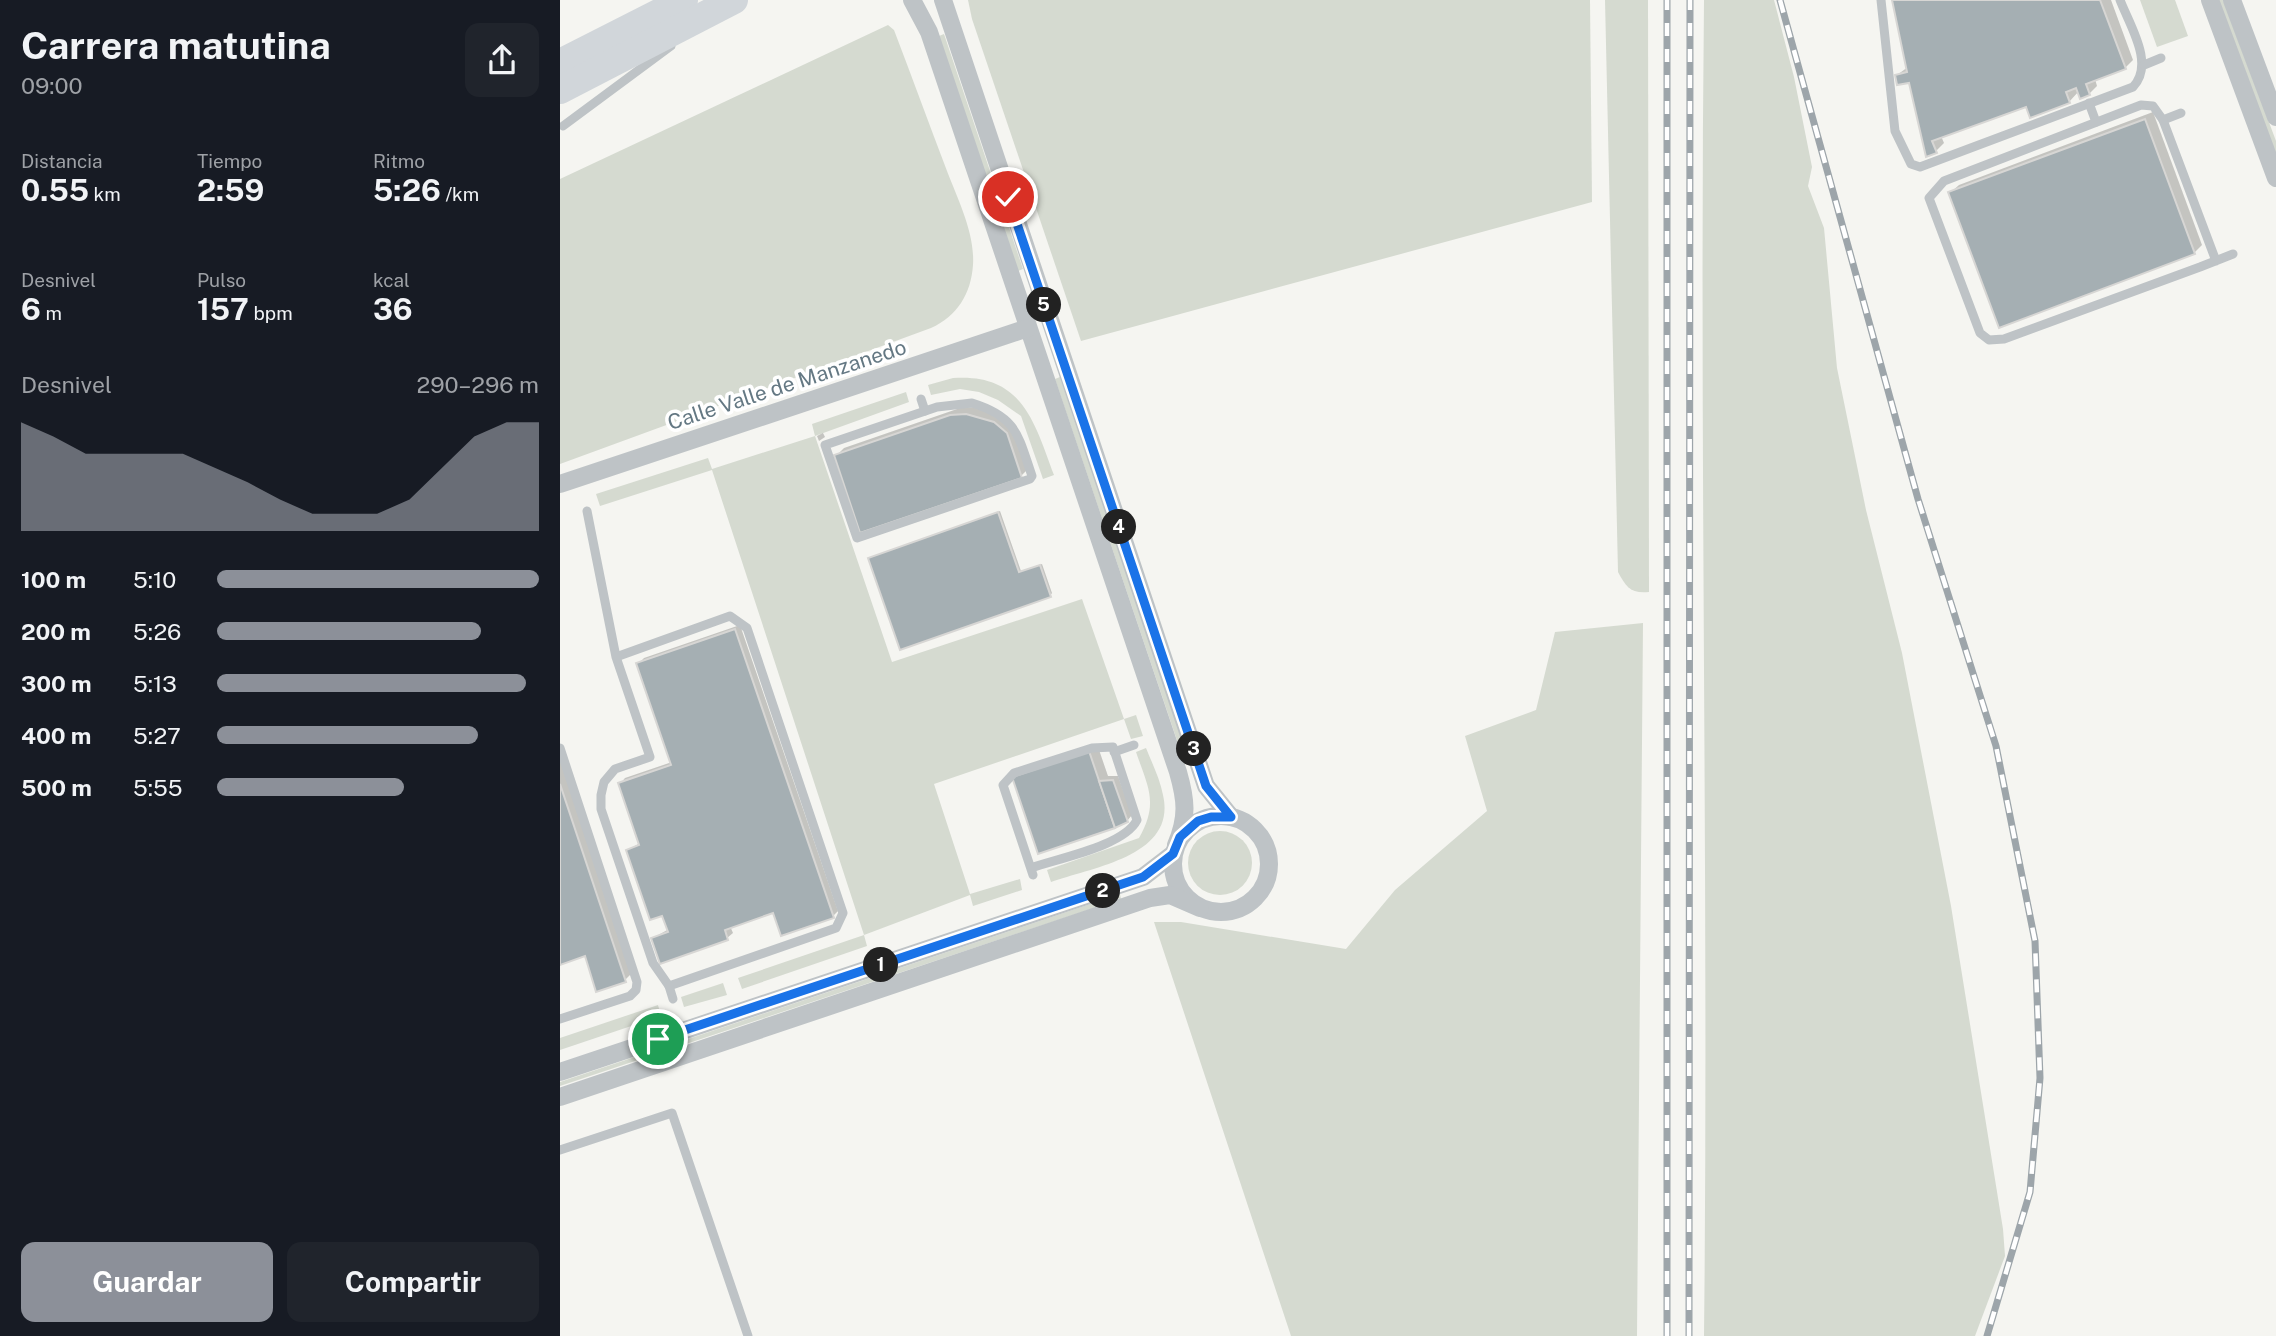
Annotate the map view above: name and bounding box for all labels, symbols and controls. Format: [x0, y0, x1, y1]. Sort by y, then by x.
text: Carrera matutina [21, 23, 331, 68]
button: share [465, 23, 539, 97]
text: 09:00 [21, 72, 82, 99]
text: Distancia [21, 150, 103, 172]
text: Tiempo [197, 150, 262, 172]
text: Ritmo [373, 150, 425, 172]
pin [978, 167, 1038, 227]
text: 0.55 [21, 172, 89, 208]
text: 2:59 [197, 172, 264, 208]
text: 5:26 [373, 172, 441, 208]
icon: check [989, 178, 1027, 216]
text: km [89, 183, 121, 205]
text: /km [441, 183, 479, 205]
text: Desnivel [21, 269, 96, 291]
text: Pulso [197, 269, 246, 291]
text: kcal [373, 269, 410, 291]
pin: 5 [1026, 288, 1062, 322]
text: 6 [21, 291, 41, 327]
text: 157 [197, 291, 249, 327]
text: 36 [373, 291, 413, 327]
text: 5 [1037, 293, 1050, 315]
text: m [41, 302, 62, 324]
text: bpm [249, 302, 293, 324]
street label: Calle Valle de Manzanedo [664, 334, 909, 435]
text: Desnivel [21, 371, 112, 398]
text: 290–296 m [417, 371, 539, 398]
pin: 4 [1102, 510, 1136, 544]
text: 4 [1112, 515, 1125, 537]
text: 100 m [21, 566, 86, 593]
text: 5:10 [133, 566, 176, 593]
text: 200 m [21, 618, 91, 645]
text: 5:26 [133, 618, 181, 645]
text: 300 m [21, 670, 92, 697]
text: 5:13 [133, 670, 177, 697]
text: 400 m [21, 722, 91, 749]
text: 5:27 [133, 722, 181, 749]
pin: 3 [1176, 732, 1212, 766]
text: 3 [1187, 737, 1200, 759]
text: 500 m [21, 774, 92, 801]
text: 5:55 [133, 774, 182, 801]
pin: 2 [1086, 874, 1120, 908]
text: 2 [1096, 879, 1109, 901]
pin: 1 [864, 948, 898, 982]
text: 1 [876, 953, 885, 975]
pin [628, 1009, 688, 1069]
icon: arrive [639, 1020, 677, 1058]
button: Guardar [21, 1242, 273, 1322]
button: Compartir [287, 1242, 539, 1322]

